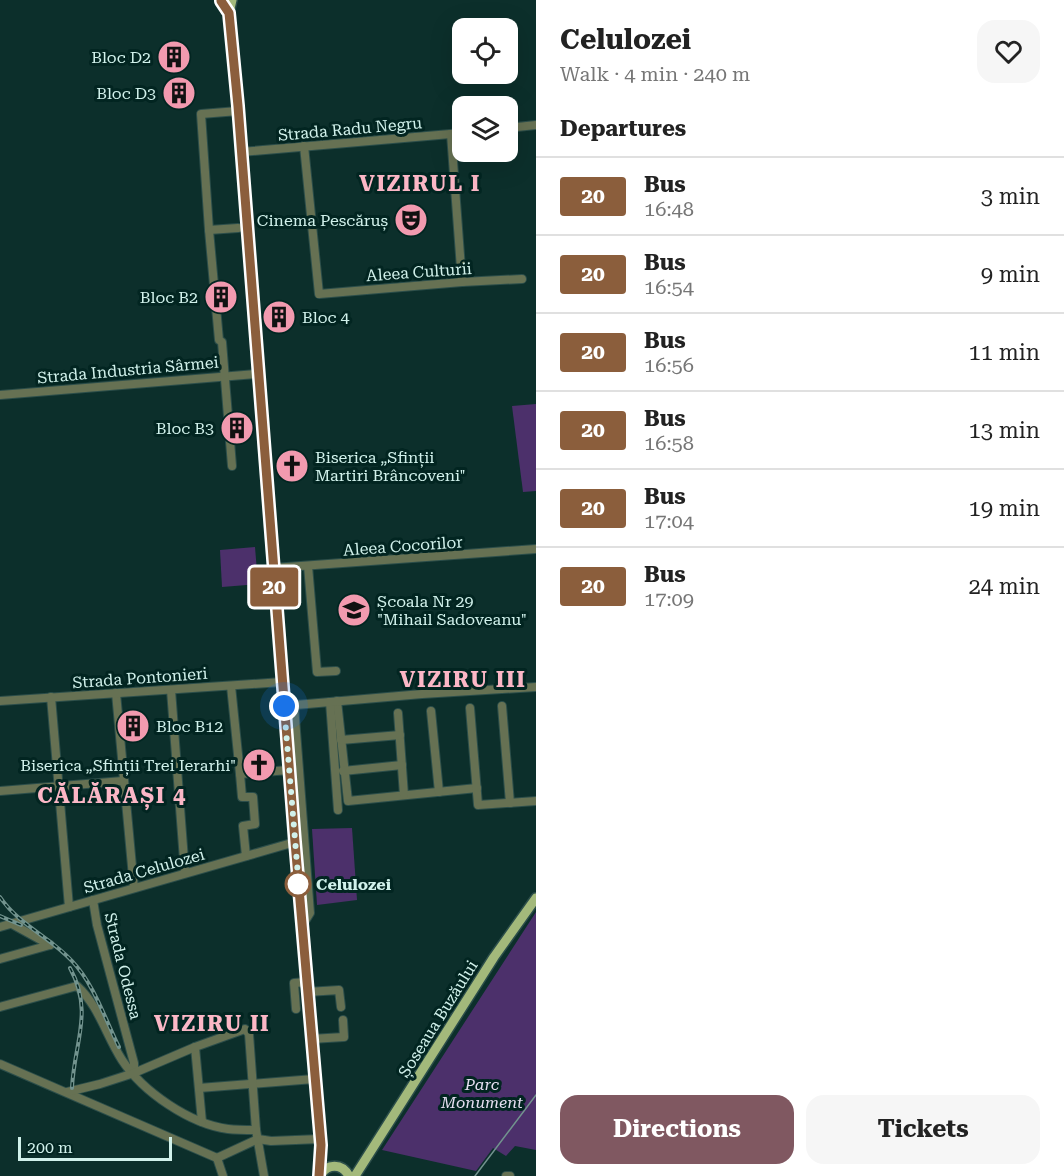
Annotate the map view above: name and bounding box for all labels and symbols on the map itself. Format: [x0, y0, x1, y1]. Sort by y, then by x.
building icon: Bloc D2 [156, 39, 192, 75]
place label: Bloc D2 [91, 48, 151, 67]
building icon: Bloc D3 [161, 75, 197, 111]
place label: Bloc D3 [96, 84, 156, 103]
street label: Strada Radu Negru [277, 113, 423, 145]
district label: VIZIRUL I [359, 171, 481, 196]
theatre icon: Cinema Pescăruș [393, 202, 429, 238]
place label: Cinema Pescăruș [257, 211, 388, 231]
street label: Aleea Culturii [366, 259, 472, 285]
building icon: Bloc B2 [203, 279, 239, 315]
place label: Bloc B2 [140, 288, 198, 307]
building icon: Bloc 4 [261, 299, 297, 335]
place label: Bloc 4 [302, 308, 349, 327]
street label: Strada Industria Sârmei [36, 353, 220, 387]
building icon: Bloc B3 [219, 410, 255, 446]
place label: Bloc B3 [156, 419, 214, 438]
church icon: Biserica „Sfinții Martiri Brâncoveni" [274, 448, 310, 484]
place label: Biserica „Sfinții Martiri Brâncoveni" [315, 448, 466, 485]
street label: Aleea Cocorilor [343, 532, 464, 560]
line badge: 20 [247, 568, 301, 606]
school or university icon: Școala Nr 29 "Mihail Sadoveanu" [336, 592, 372, 628]
place label: Școala Nr 29 "Mihail Sadoveanu" [377, 592, 527, 629]
street label: Strada Pontonieri [72, 664, 208, 692]
district label: VIZIRU III [400, 667, 526, 692]
your location [269, 691, 299, 721]
building icon: Bloc B12 [115, 708, 151, 744]
place label: Bloc B12 [156, 717, 223, 736]
church icon: Biserica „Sfinții Trei Ierarhi" [241, 747, 277, 783]
place label: Biserica „Sfinții Trei Ierarhi" [20, 756, 236, 776]
district label: CĂLĂRAȘI 4 [37, 782, 187, 811]
street label: Strada Celulozei [81, 845, 207, 897]
marker: Celulozei [285, 871, 311, 897]
place label: Celulozei [316, 875, 392, 894]
street label: Strada Odessa [101, 911, 146, 1022]
street label: Șoseaua Buzăului [394, 957, 482, 1081]
district label: VIZIRU II [154, 1011, 270, 1036]
park label: Parc Monument [440, 1075, 523, 1112]
scale bar [18, 1134, 172, 1162]

